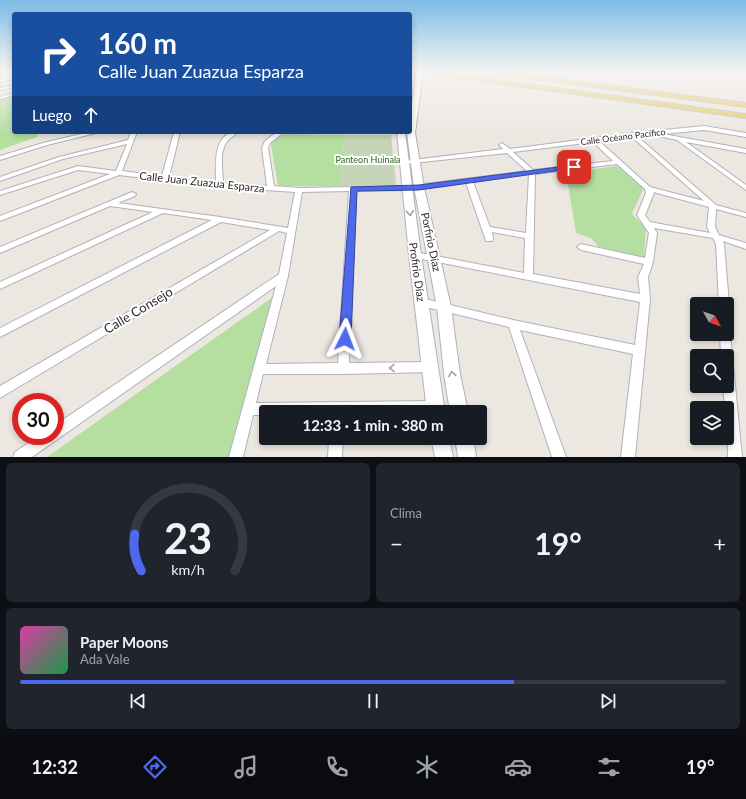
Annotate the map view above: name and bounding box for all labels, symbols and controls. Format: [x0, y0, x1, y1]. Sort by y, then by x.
text: 160 m [98, 26, 177, 60]
icon: right [32, 28, 84, 80]
text: Calle Juan Zuazua Esparza [98, 60, 304, 82]
icon: ahead [80, 104, 102, 126]
text: Luego [32, 106, 72, 124]
street label: Calle Océano Pacífico [580, 126, 666, 147]
pin [557, 150, 591, 184]
park label: Panteon Huinala [335, 154, 401, 165]
icon: arrive [563, 156, 585, 178]
street label: Calle Juan Zuazua Esparza [139, 168, 265, 195]
one-way arrow [405, 209, 414, 216]
street label: Porfirio Díaz [419, 211, 444, 273]
street label: Profirio Díaz [407, 241, 428, 302]
street label: Calle Consejo [101, 283, 175, 337]
north arrow [690, 297, 734, 341]
map controls [690, 297, 734, 445]
position arrow [324, 318, 366, 360]
button: search [690, 349, 734, 393]
one-way arrow [389, 364, 395, 372]
one-way arrow [449, 371, 457, 377]
speed limit sign: 30 [12, 393, 64, 445]
button: layers [690, 401, 734, 445]
text: 12:33 · 1 min · 380 m [303, 416, 443, 434]
text: Clima [390, 505, 422, 521]
text: 23 [164, 512, 212, 562]
text: 19° [534, 525, 582, 561]
text: − [390, 530, 403, 557]
text: + [713, 530, 726, 557]
text: km/h [171, 560, 205, 577]
text: Paper Moons [80, 633, 168, 651]
text: Ada Vale [80, 651, 130, 667]
icon: previous [127, 690, 149, 712]
icon: pause [362, 690, 384, 712]
icon: next [597, 690, 619, 712]
icon: directions [141, 753, 169, 781]
icon: music [232, 753, 260, 781]
icon: phone [323, 753, 351, 781]
icon: climate [413, 753, 441, 781]
icon: car [504, 753, 532, 781]
icon: filters [595, 753, 623, 781]
text: 12:32 [31, 756, 78, 778]
text: 19° [686, 756, 714, 778]

